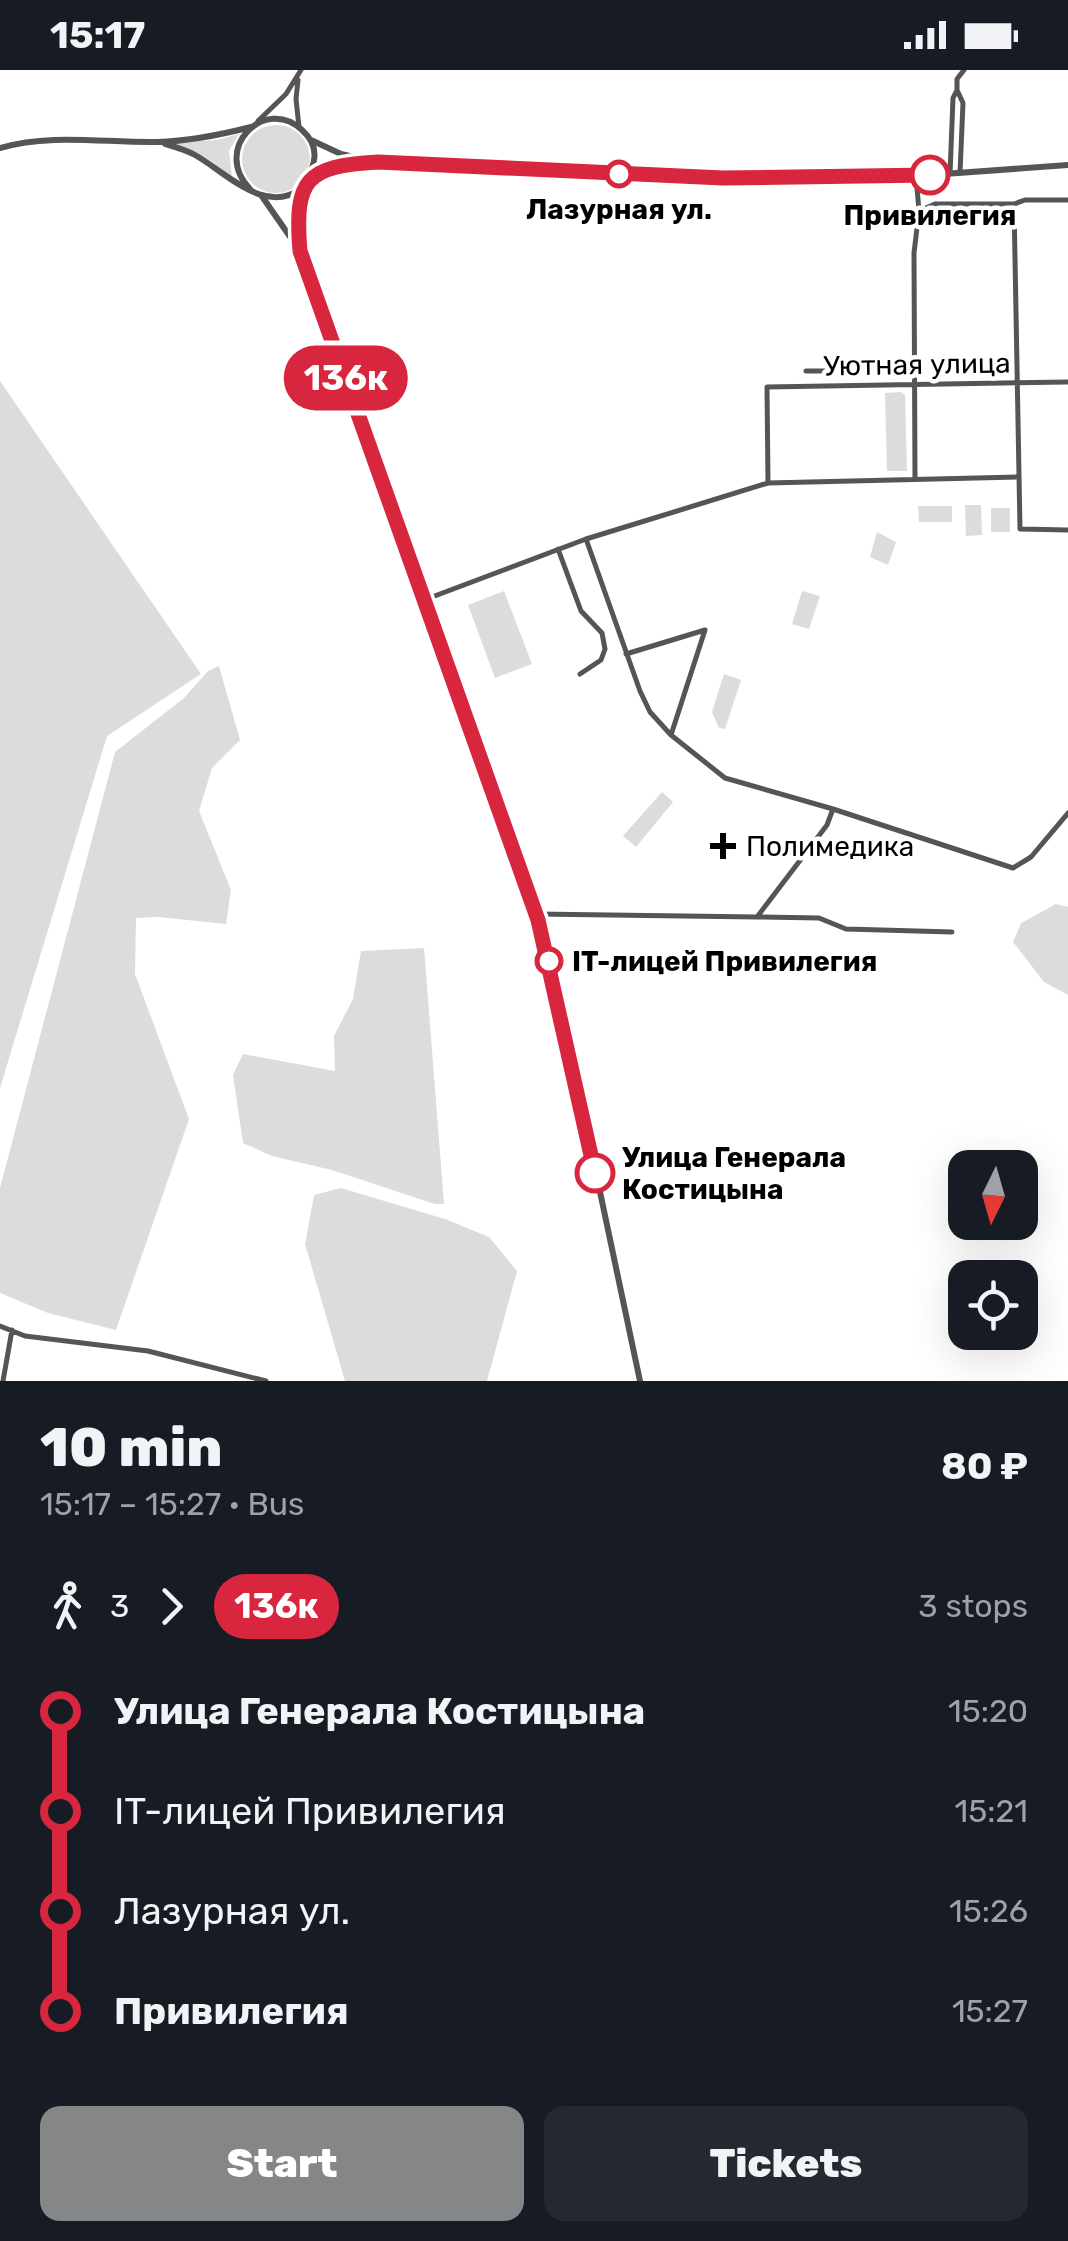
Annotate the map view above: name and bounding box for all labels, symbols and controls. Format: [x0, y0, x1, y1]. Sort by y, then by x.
text: 15:17 [50, 12, 145, 58]
marker: Привилегия [911, 156, 949, 194]
marker: Лазурная ул. [606, 161, 632, 187]
place label: Лазурная ул. [526, 193, 712, 226]
place label: Привилегия [844, 199, 1017, 232]
line badge: 136к [276, 346, 416, 410]
street label: Уютная улица [823, 346, 1011, 383]
text: 136к [304, 357, 388, 399]
place label: Полимедика [746, 830, 914, 863]
marker: Полимедика [710, 833, 736, 859]
place label: IT-лицей Привилегия [572, 945, 878, 978]
marker: IT-лицей Привилегия [536, 948, 562, 974]
place label: Улица Генерала Костицына [622, 1141, 846, 1206]
north arrow [948, 1150, 1038, 1240]
map controls [948, 1150, 1038, 1350]
marker: Улица Генерала Костицына [576, 1154, 614, 1192]
button: locate [948, 1260, 1038, 1350]
text: 10 min [40, 1415, 222, 1480]
text: 80 ₽ [941, 1443, 1028, 1489]
text: 15:17 – 15:27 · Bus [40, 1485, 304, 1523]
icon: walk [40, 1579, 95, 1634]
icon: forward [144, 1579, 199, 1634]
text: 136к [234, 1585, 319, 1627]
text: 3 [110, 1587, 129, 1625]
text: 3 stops [918, 1587, 1028, 1625]
text: Улица Генерала Костицына [114, 1688, 645, 1734]
text: 15:20 [948, 1692, 1028, 1730]
text: IT-лицей Привилегия [114, 1788, 506, 1834]
text: 15:21 [955, 1792, 1028, 1830]
text: Лазурная ул. [114, 1888, 350, 1934]
text: 15:26 [949, 1892, 1028, 1930]
text: Привилегия [114, 1988, 349, 2034]
text: 15:27 [952, 1992, 1028, 2030]
button: Start [40, 2106, 524, 2221]
button: Tickets [544, 2106, 1028, 2221]

